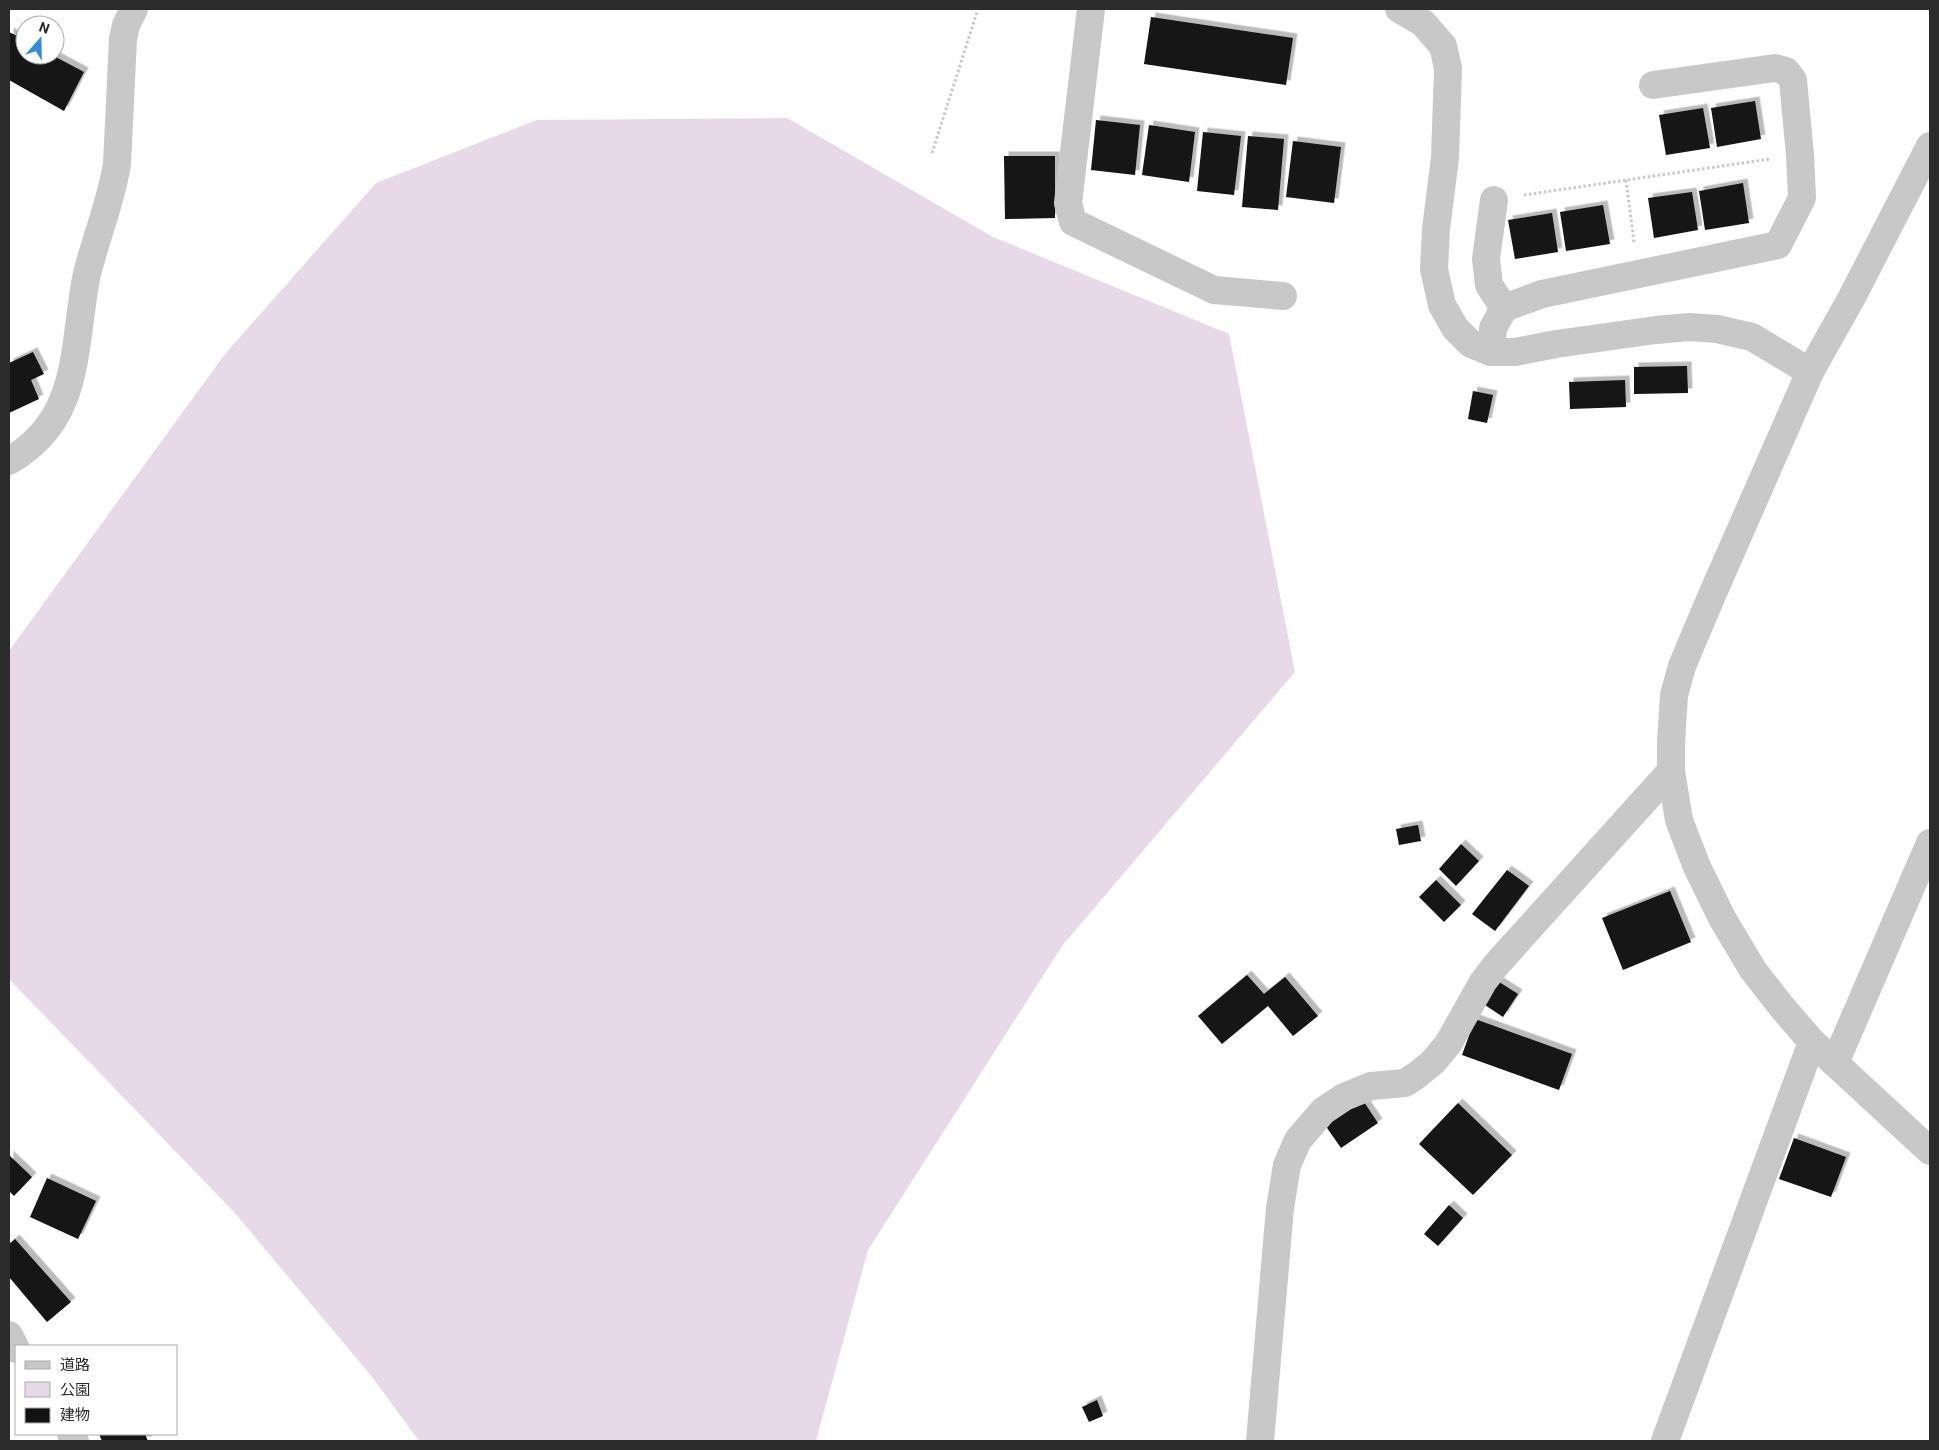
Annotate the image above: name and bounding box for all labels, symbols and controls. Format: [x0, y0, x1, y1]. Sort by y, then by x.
north arrow [15, 15, 65, 65]
text: N [37, 19, 52, 37]
legend [15, 1345, 178, 1435]
text: 道路 [60, 1356, 90, 1374]
text: 公園 [60, 1381, 90, 1399]
text: 建物 [60, 1406, 90, 1424]

